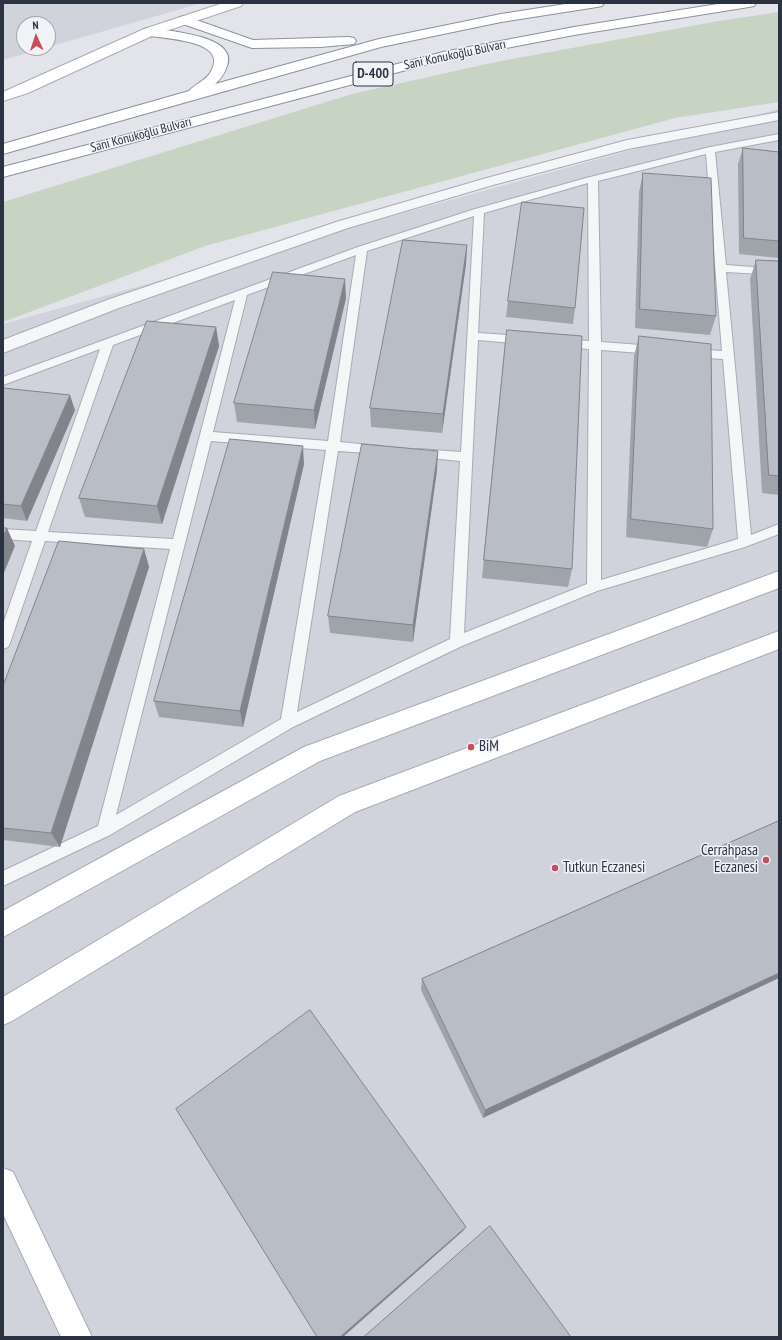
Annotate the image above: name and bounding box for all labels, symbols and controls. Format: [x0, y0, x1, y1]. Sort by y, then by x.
north arrow [16, 16, 56, 56]
text: N [32, 18, 39, 32]
street label: Sani Konukoğlu Bulvarı [403, 37, 507, 73]
road number: D-400 [353, 62, 393, 86]
street label: Sani Konukoğlu Bulvarı [89, 114, 193, 156]
place label: BiM [479, 738, 499, 756]
marker: BiM [466, 742, 476, 752]
place label: Cerrahpasa Eczanesi [701, 842, 758, 877]
marker: Cerrahpasa Eczanesi [761, 855, 771, 865]
place label: Tutkun Eczanesi [563, 859, 645, 877]
marker: Tutkun Eczanesi [550, 863, 560, 873]

